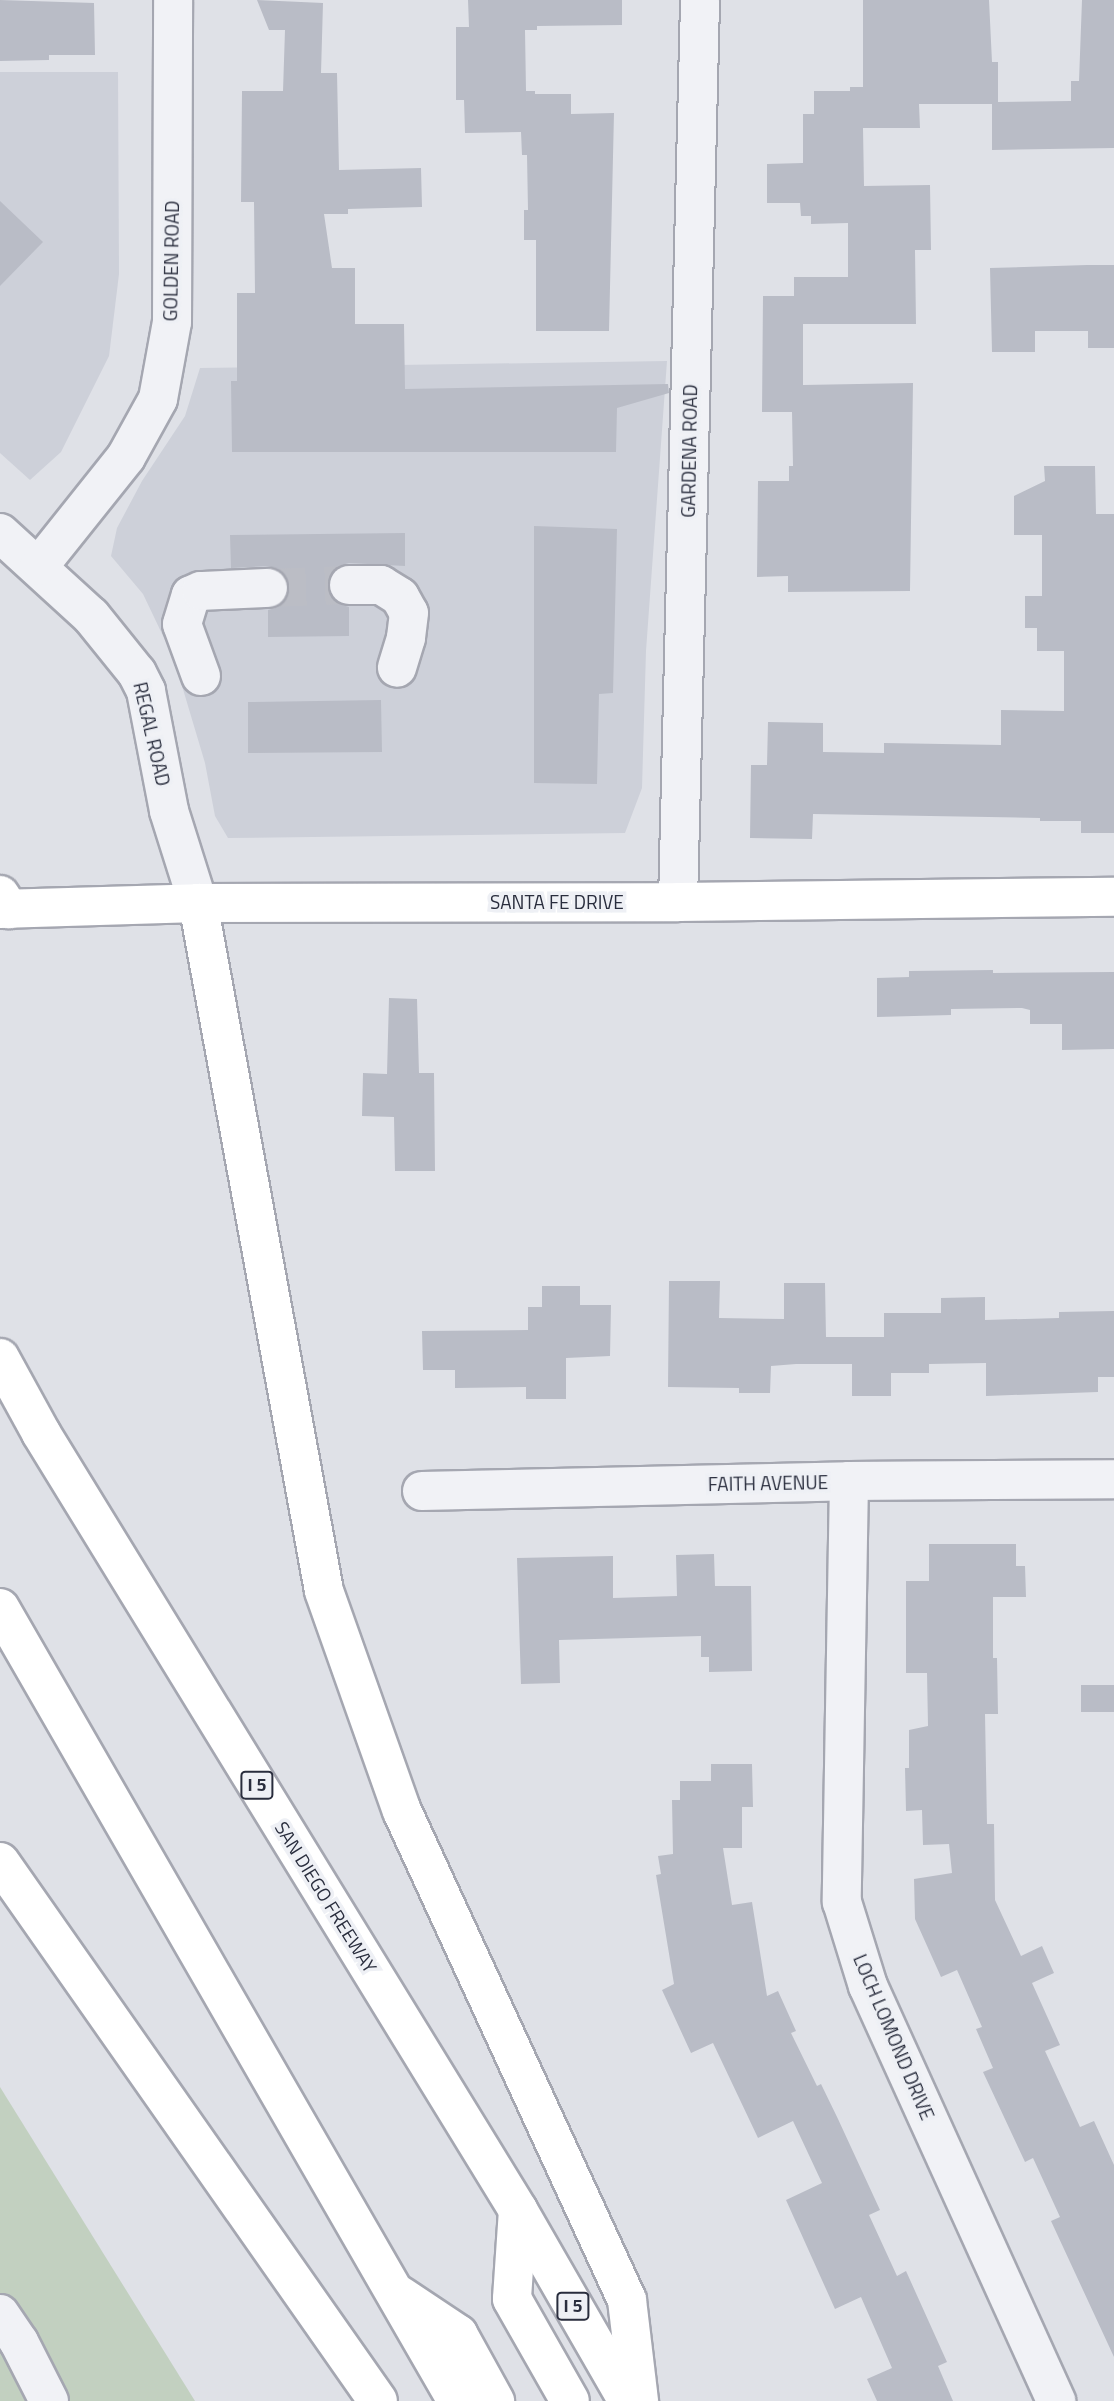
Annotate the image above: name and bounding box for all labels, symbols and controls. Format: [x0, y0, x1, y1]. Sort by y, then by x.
street label: GOLDEN ROAD [159, 200, 183, 322]
street label: GARDENA ROAD [676, 384, 702, 518]
street label: REGAL ROAD [129, 680, 175, 788]
street label: SANTA FE DRIVE [490, 891, 624, 913]
street label: FAITH AVENUE [708, 1471, 828, 1495]
road number: I 5 [240, 1770, 274, 1800]
street label: SAN DIEGO FREEWAY [270, 1817, 382, 1977]
street label: LOCH LOMOND DRIVE [849, 1951, 939, 2123]
road number: I 5 [556, 2292, 590, 2320]

